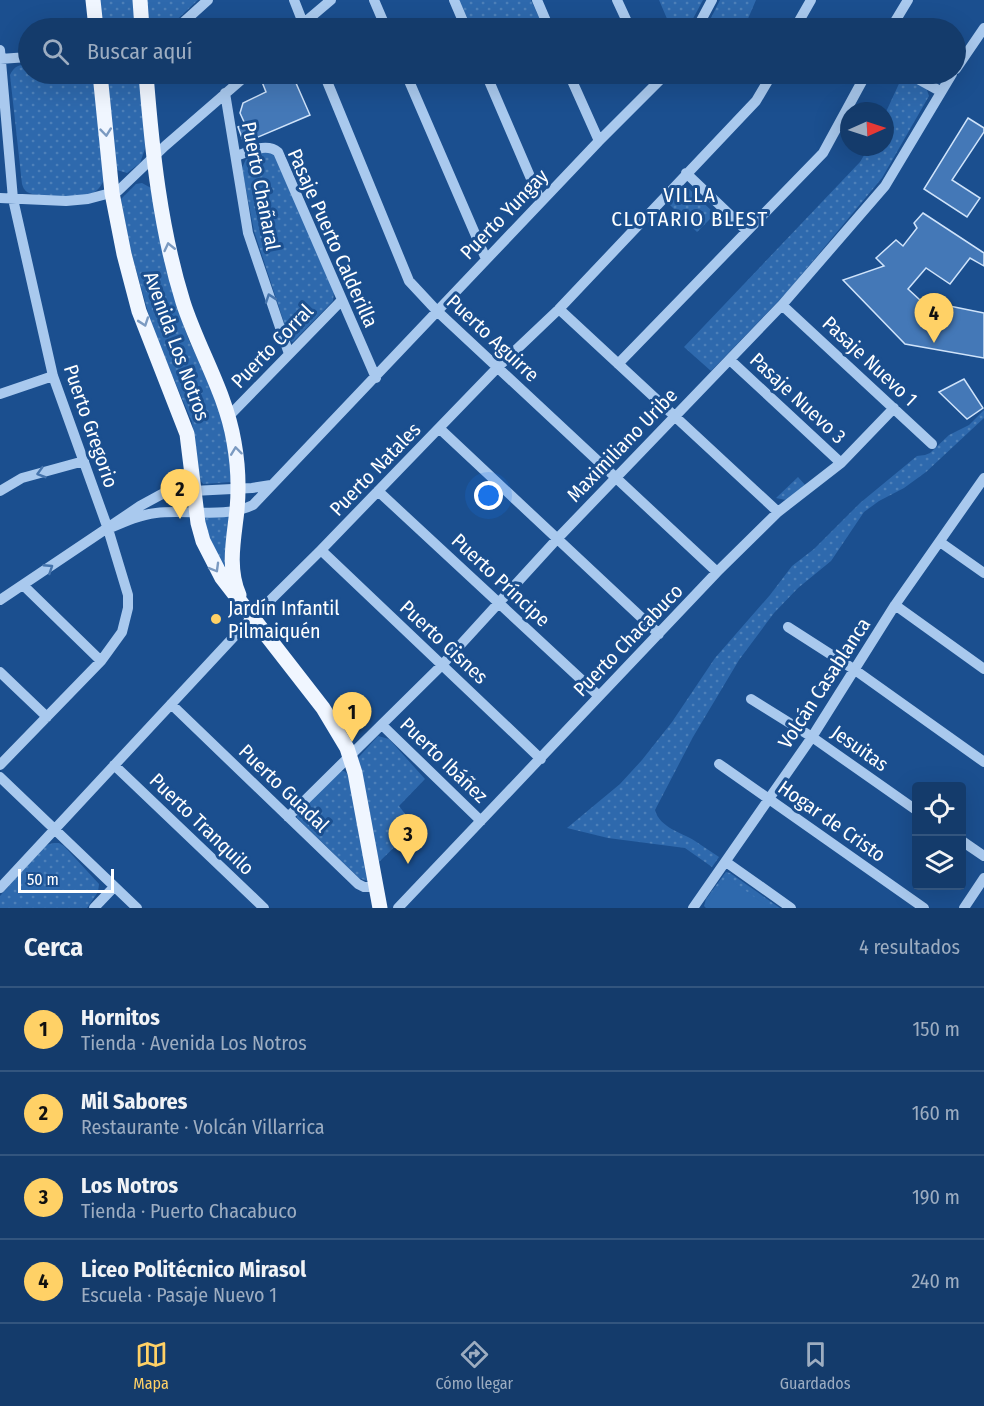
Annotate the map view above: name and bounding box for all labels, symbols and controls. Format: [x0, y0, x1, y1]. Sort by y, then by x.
search box [18, 18, 966, 84]
icon: search [39, 35, 72, 68]
text: Buscar aquí [87, 38, 192, 65]
north arrow [840, 102, 894, 156]
street label: Puerto Chañaral [237, 120, 285, 252]
one-way arrow [99, 127, 111, 136]
street label: Pasaje Puerto Calderilla [283, 145, 383, 331]
street label: Puerto Yungay [455, 164, 553, 264]
district label: VILLA CLOTARIO BLEST [611, 182, 769, 232]
one-way arrow [163, 242, 176, 252]
street label: Avenida Los Notros [139, 268, 215, 424]
street label: Puerto Aguirre [442, 289, 544, 387]
one-way arrow [265, 293, 277, 304]
pin: 4 [914, 294, 954, 343]
street label: Puerto Corral [226, 299, 318, 393]
street label: Pasaje Nuevo 1 [818, 311, 922, 411]
one-way arrow [136, 317, 149, 327]
street label: Pasaje Nuevo 3 [745, 348, 851, 448]
street label: Puerto Gregorio [59, 361, 123, 491]
street label: Maximiliano Uribe [562, 383, 682, 507]
street label: Puerto Natales [325, 417, 425, 521]
one-way arrow [230, 447, 242, 456]
one-way arrow [36, 466, 46, 478]
pin: 2 [160, 470, 200, 519]
your location [474, 481, 503, 510]
street label: Puerto Príncipe [447, 528, 555, 632]
one-way arrow [208, 562, 220, 572]
one-way arrow [42, 564, 53, 575]
street label: Puerto Chacabuco [568, 579, 688, 701]
street label: Puerto Cisnes [395, 595, 493, 689]
place label: Jardín Infantil Pilmaiquén [228, 596, 340, 643]
marker: Jardín Infantil Pilmaiquén [209, 612, 223, 626]
street label: Volcán Casablanca [773, 613, 875, 753]
pin: 1 [332, 692, 372, 742]
street label: Puerto Ibáñez [395, 712, 493, 808]
street label: Jesuitas [827, 720, 893, 776]
street label: Puerto Guadal [234, 739, 334, 837]
street label: Puerto Tranquilo [145, 768, 259, 880]
street label: Hogar de Cristo [774, 775, 890, 867]
map controls [912, 782, 966, 890]
button: locate [912, 782, 966, 836]
pin: 3 [388, 814, 428, 864]
button: layers [912, 836, 966, 890]
scale bar [18, 866, 114, 894]
text: 50 m [27, 870, 59, 889]
text: Cerca [24, 932, 83, 963]
text: 4 resultados [859, 935, 960, 959]
text: Hornitos [81, 1004, 160, 1031]
text: 1 [39, 1017, 48, 1041]
text: 150 m [913, 1017, 960, 1041]
text: Tienda · Avenida Los Notros [81, 1031, 307, 1055]
text: Mil Sabores [81, 1088, 187, 1115]
text: 2 [39, 1101, 48, 1125]
text: 160 m [912, 1101, 960, 1125]
text: Restaurante · Volcán Villarrica [81, 1115, 325, 1139]
text: Los Notros [81, 1172, 178, 1199]
text: 3 [39, 1185, 48, 1209]
text: 190 m [912, 1185, 960, 1209]
text: Tienda · Puerto Chacabuco [81, 1199, 297, 1223]
text: Liceo Politécnico Mirasol [81, 1256, 306, 1283]
text: 4 [38, 1269, 49, 1293]
text: 240 m [911, 1269, 960, 1293]
text: Escuela · Pasaje Nuevo 1 [81, 1283, 277, 1307]
tab: Mapa [133, 1338, 169, 1393]
tab: Cómo llegar [436, 1338, 513, 1393]
tab: Guardados [780, 1338, 851, 1393]

